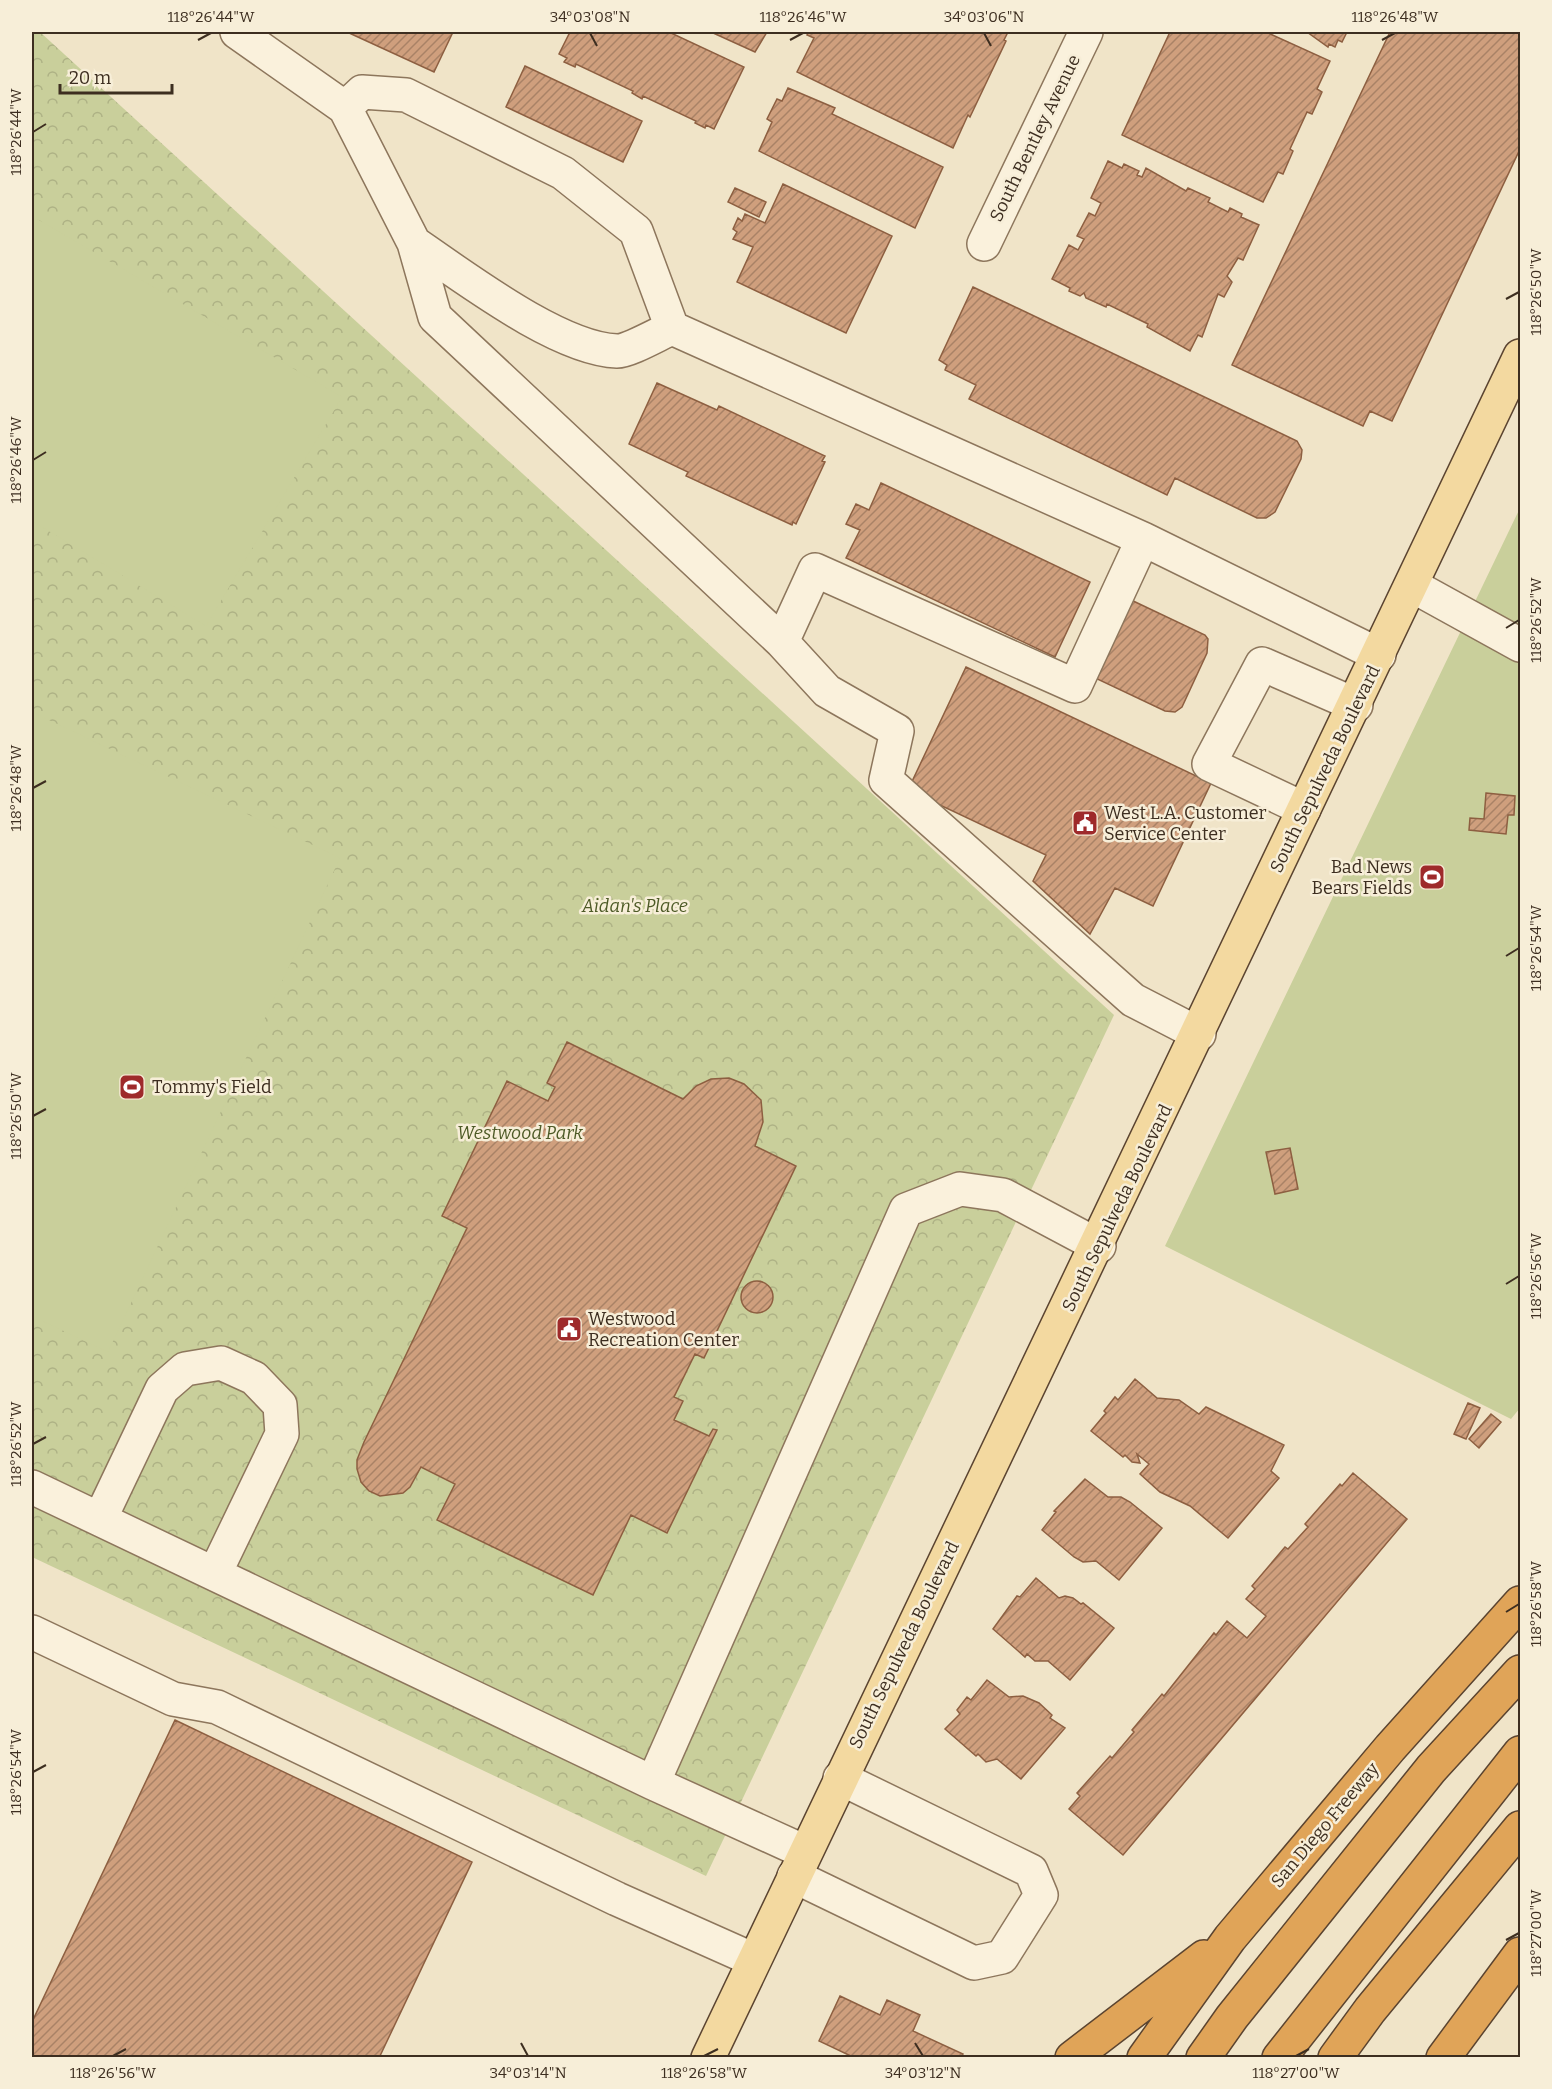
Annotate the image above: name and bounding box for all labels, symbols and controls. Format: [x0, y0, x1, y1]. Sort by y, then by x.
text: 118°26'44"W [167, 8, 255, 26]
text: 34°03'08"N [550, 8, 630, 26]
text: 118°26'46"W [759, 8, 847, 26]
text: 34°03'06"N [944, 8, 1024, 26]
text: 118°26'48"W [1352, 8, 1439, 26]
street label: South Bentley Avenue [985, 51, 1085, 225]
scale bar [60, 57, 172, 95]
text: 20 m [69, 67, 111, 89]
text: 118°26'44"W [7, 88, 25, 176]
text: 118°26'50"W [1527, 248, 1545, 336]
text: 118°26'46"W [7, 416, 25, 504]
text: 118°26'52"W [1527, 577, 1545, 663]
street label: South Sepulveda Boulevard [1265, 661, 1385, 876]
text: 118°26'48"W [7, 744, 25, 831]
place label: West L.A. Customer Service Center [1104, 802, 1267, 845]
public building icon: West L.A. Customer Service Center [1070, 808, 1100, 838]
place label: Bad News Bears Fields [1312, 856, 1412, 899]
sports icon: Bad News Bears Fields [1417, 862, 1447, 892]
park label: Aidan's Place [581, 895, 688, 917]
text: 118°26'54"W [1527, 904, 1545, 991]
text: 118°26'50"W [7, 1072, 25, 1160]
sports icon: Tommy's Field [117, 1072, 147, 1102]
place label: Tommy's Field [152, 1076, 272, 1098]
street label: South Sepulveda Boulevard [1057, 1100, 1177, 1315]
park label: Westwood Park [457, 1122, 583, 1144]
text: 118°26'56"W [1527, 1232, 1545, 1319]
place label: Westwood Recreation Center [588, 1308, 739, 1351]
public building icon: Westwood Recreation Center [554, 1314, 584, 1344]
text: 118°26'52"W [7, 1401, 25, 1487]
street label: South Sepulveda Boulevard [844, 1537, 964, 1752]
text: 118°26'58"W [1527, 1560, 1545, 1647]
text: 118°26'54"W [7, 1728, 25, 1815]
street label: San Diego Freeway [1266, 1758, 1384, 1892]
text: 118°27'00"W [1527, 1889, 1545, 1977]
text: 118°26'56"W [70, 2064, 157, 2082]
text: 34°03'14"N [489, 2064, 567, 2082]
text: 118°26'58"W [661, 2064, 748, 2082]
text: 34°03'12"N [885, 2064, 961, 2082]
text: 118°27'00"W [1252, 2064, 1340, 2082]

